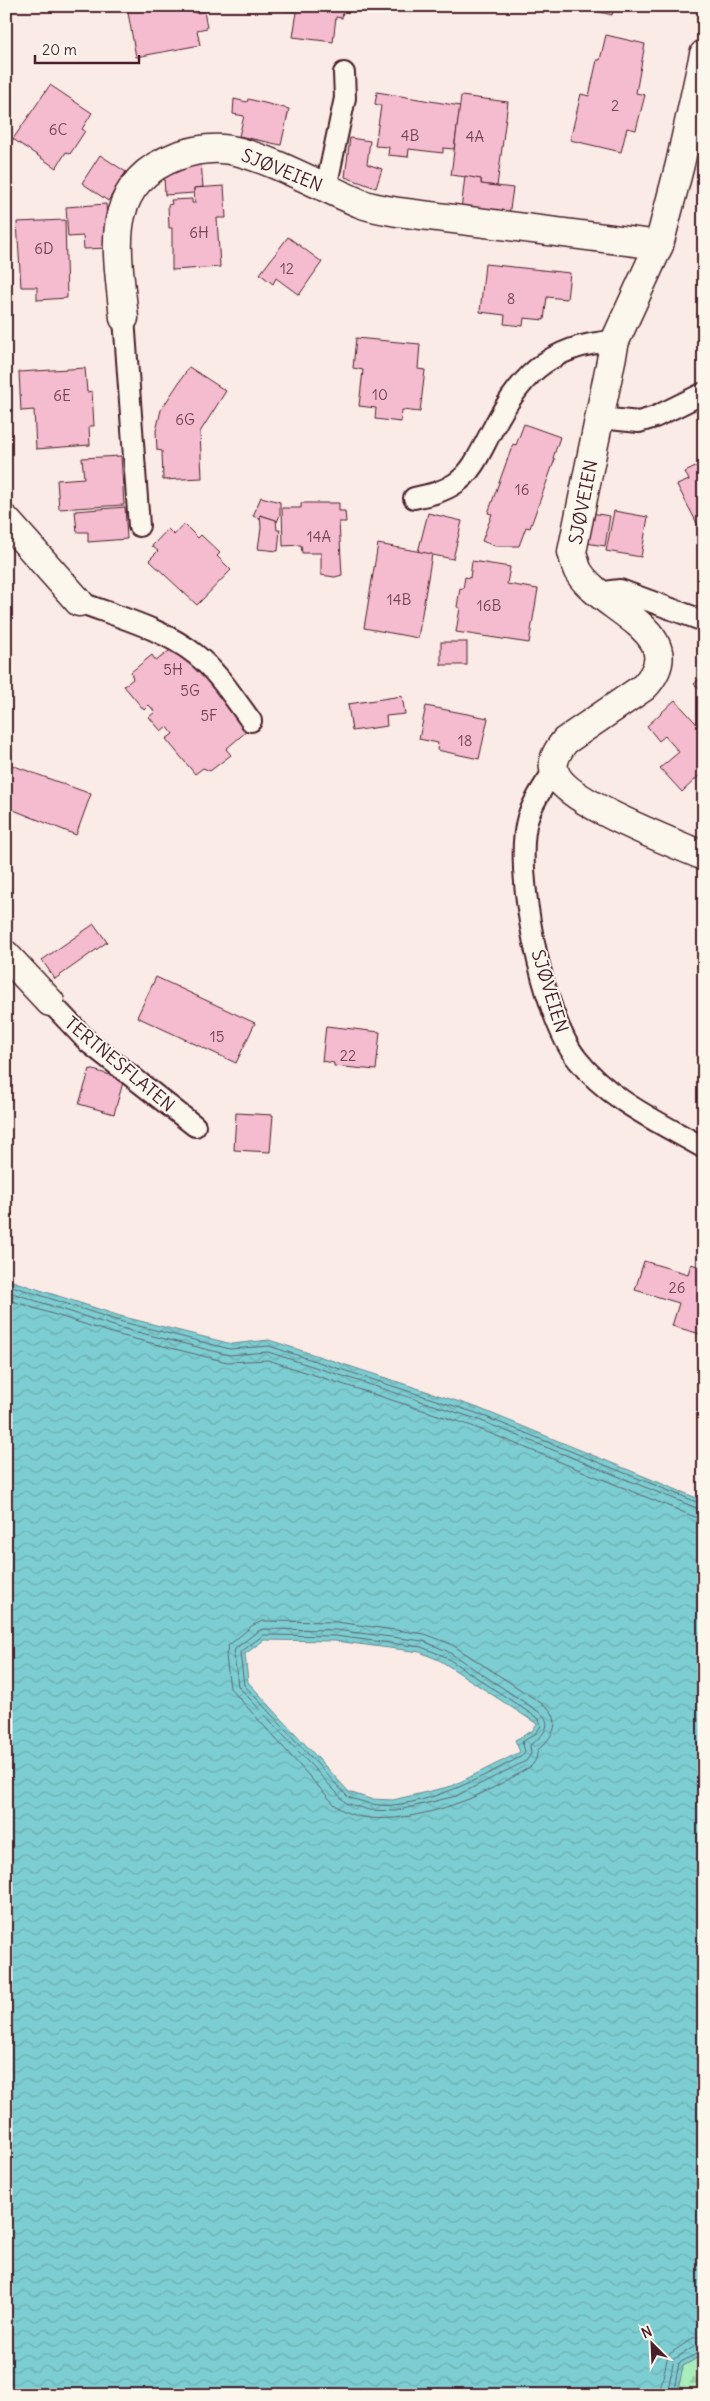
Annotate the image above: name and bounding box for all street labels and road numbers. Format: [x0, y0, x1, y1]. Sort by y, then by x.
street label: SJØVEIEN [238, 143, 326, 197]
street label: SJØVEIEN [564, 458, 602, 546]
street label: SJØVEIEN [526, 947, 574, 1035]
street label: TERTNESFLATEN [60, 1011, 180, 1117]

